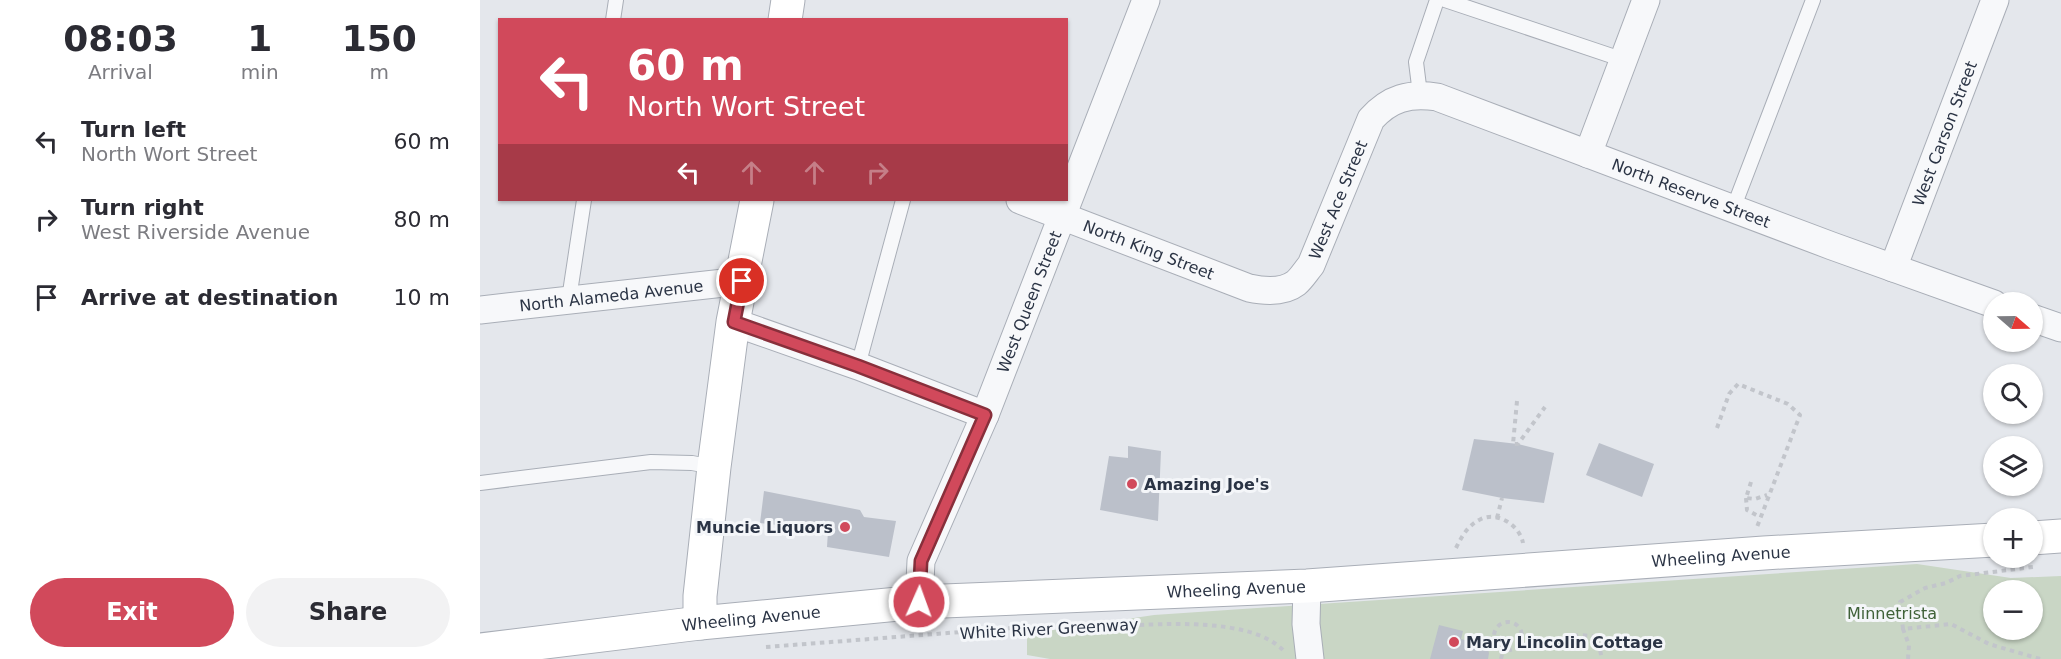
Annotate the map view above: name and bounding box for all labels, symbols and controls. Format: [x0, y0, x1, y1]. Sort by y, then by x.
text: 08:03 [63, 18, 178, 59]
text: 1 [247, 18, 272, 59]
text: 150 [342, 18, 417, 59]
text: 60 m [627, 41, 744, 90]
icon: left [528, 42, 606, 120]
street label: West Carson Street [1908, 58, 1980, 209]
text: Arrival [88, 60, 153, 84]
text: min [241, 60, 279, 84]
text: m [370, 60, 389, 84]
text: North Wort Street [627, 91, 865, 122]
text: Turn left [81, 117, 186, 142]
icon: left [30, 125, 63, 158]
text: 60 m [394, 129, 450, 154]
street label: West Ace Street [1305, 137, 1371, 262]
text: North Wort Street [81, 142, 257, 166]
street label: North Reserve Street [1609, 154, 1773, 231]
icon: left [672, 156, 705, 189]
icon: ahead [735, 156, 768, 189]
icon: ahead [798, 156, 831, 189]
icon: right [861, 156, 894, 189]
text: Turn right [81, 195, 204, 220]
icon: right [30, 203, 63, 236]
text: 80 m [394, 207, 450, 232]
street label: North King Street [1081, 216, 1217, 283]
text: West Riverside Avenue [81, 220, 310, 244]
street label: West Queen Street [993, 228, 1065, 375]
pin [716, 255, 767, 306]
icon: arrive [725, 264, 758, 297]
street label: North Alameda Avenue [518, 276, 704, 315]
icon: arrive [30, 281, 63, 314]
text: Arrive at destination [81, 285, 338, 310]
text: 10 m [394, 285, 450, 310]
north arrow [1983, 292, 2043, 352]
map controls [1983, 292, 2043, 640]
button: search [1983, 364, 2043, 424]
button: layers [1983, 436, 2043, 496]
place label: Amazing Joe's [1144, 475, 1269, 494]
marker: Amazing Joe's [1125, 477, 1139, 491]
button: + [1983, 508, 2043, 568]
place label: Muncie Liquors [696, 518, 833, 537]
marker: Muncie Liquors [838, 520, 852, 534]
street label: Wheeling Avenue [1651, 542, 1791, 571]
position arrow [887, 570, 951, 634]
street label: Wheeling Avenue [1166, 577, 1306, 601]
button: Exit [30, 578, 234, 647]
button: Share [246, 578, 450, 647]
button: − [1983, 580, 2043, 640]
street label: Wheeling Avenue [681, 602, 821, 635]
park label: Minnetrista [1847, 604, 1937, 623]
street label: White River Greenway [959, 615, 1139, 643]
place label: Mary Lincolin Cottage [1466, 633, 1663, 652]
marker: Mary Lincolin Cottage [1447, 635, 1461, 649]

